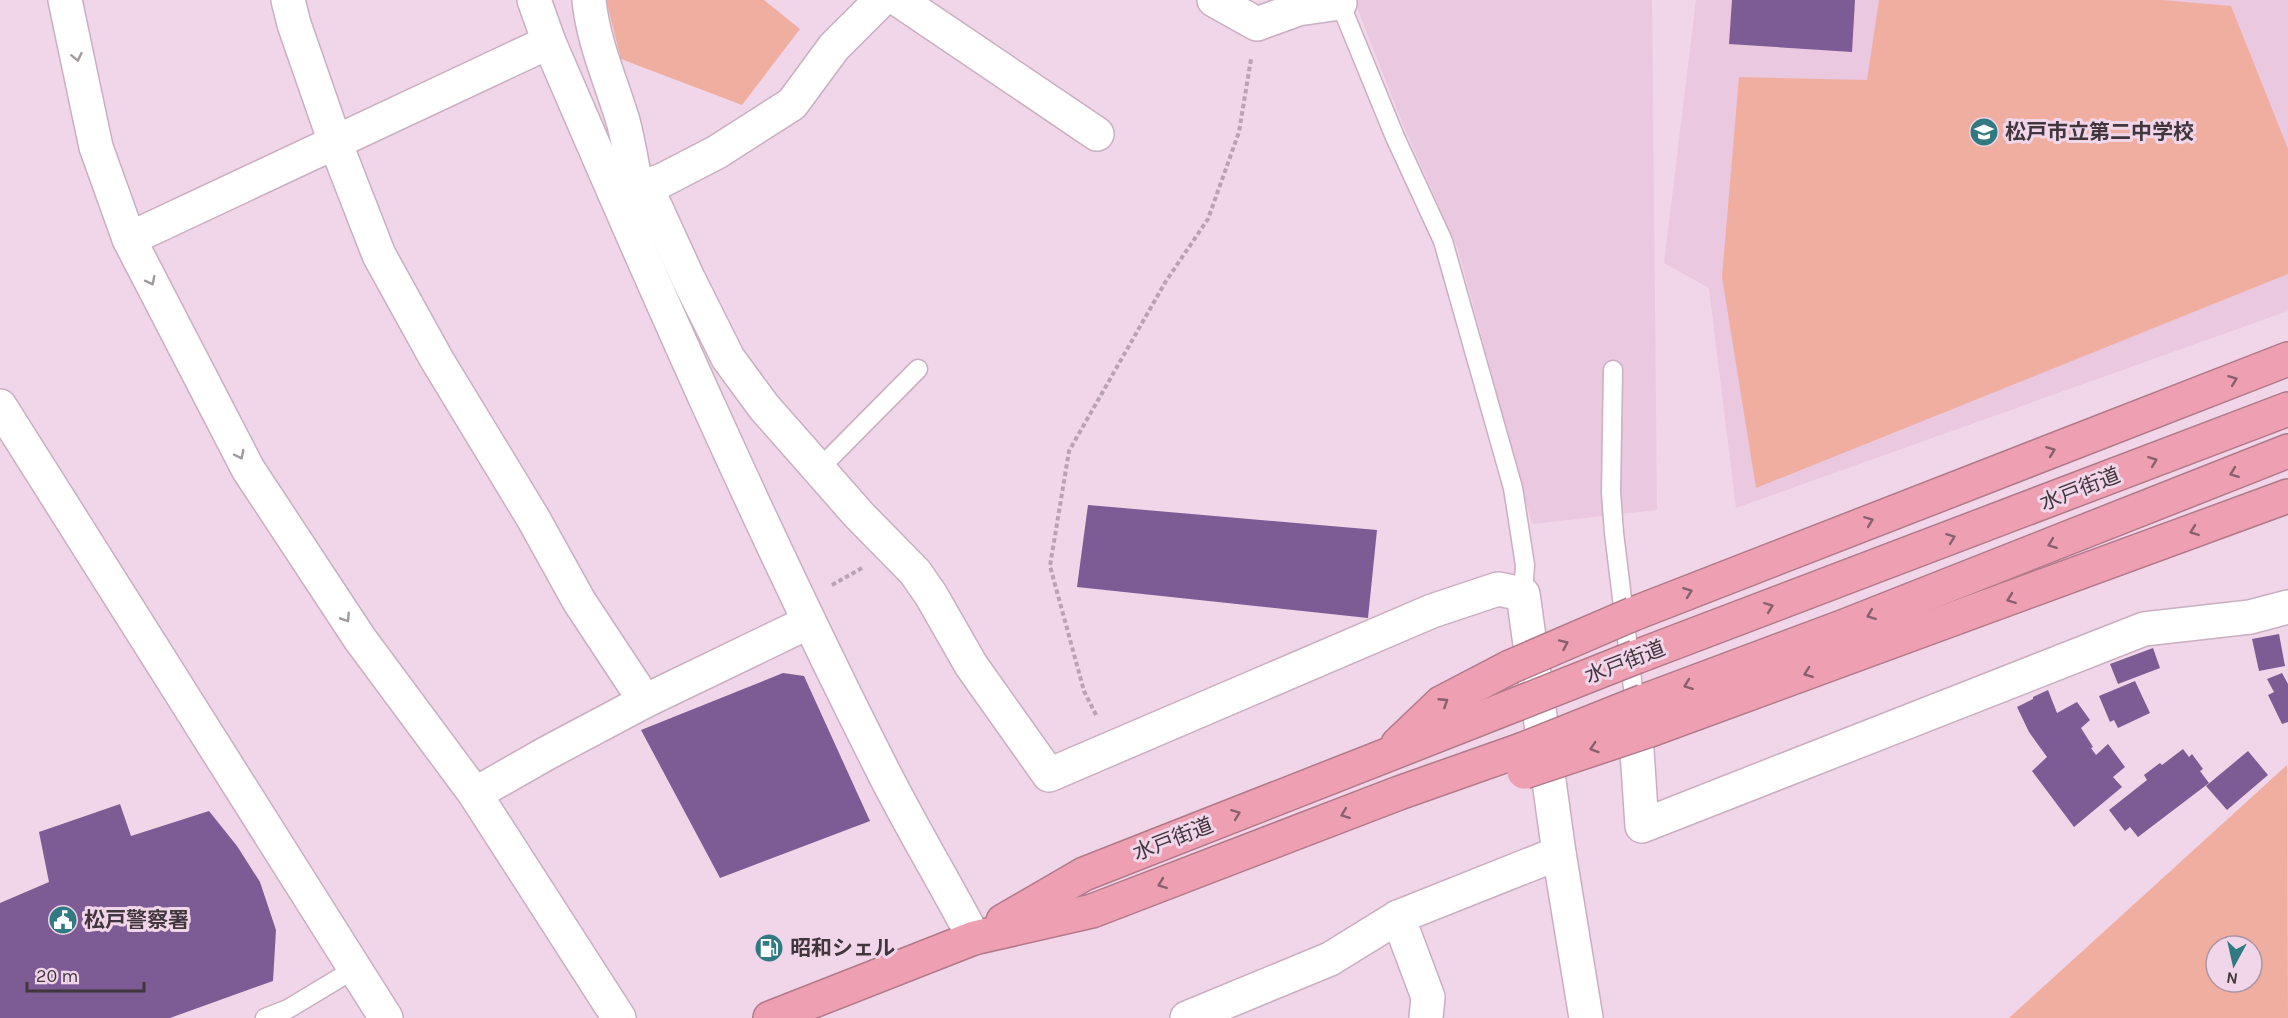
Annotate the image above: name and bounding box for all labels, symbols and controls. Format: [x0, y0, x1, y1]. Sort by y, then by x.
one-way arrow [70, 52, 83, 62]
school or university icon: 松戸市立第二中学校 [1968, 116, 2000, 148]
place label: 松戸市立第二中学校 [2005, 120, 2194, 144]
one-way arrow [144, 275, 155, 285]
one-way arrow [2227, 375, 2238, 387]
one-way arrow [2045, 445, 2056, 458]
one-way arrow [233, 448, 244, 459]
one-way arrow [2147, 455, 2158, 468]
street label: 水戸街道 [2036, 463, 2124, 515]
one-way arrow [2229, 465, 2239, 478]
one-way arrow [1863, 516, 1874, 529]
one-way arrow [2189, 523, 2200, 536]
one-way arrow [1945, 532, 1956, 545]
one-way arrow [2047, 537, 2058, 549]
one-way arrow [1681, 587, 1692, 599]
one-way arrow [2006, 591, 2017, 604]
one-way arrow [1763, 602, 1774, 614]
one-way arrow [1866, 608, 1877, 620]
one-way arrow [339, 611, 350, 622]
street label: 水戸街道 [1581, 636, 1669, 688]
one-way arrow [1557, 639, 1568, 651]
one-way arrow [1803, 666, 1814, 679]
one-way arrow [1684, 677, 1694, 690]
one-way arrow [1437, 698, 1448, 709]
one-way arrow [1589, 741, 1600, 754]
one-way arrow [1340, 807, 1351, 819]
one-way arrow [1230, 809, 1241, 821]
street label: 水戸街道 [1129, 813, 1217, 865]
one-way arrow [1158, 877, 1169, 889]
public building icon: 松戸警察署 [47, 904, 79, 936]
place label: 松戸警察署 [84, 908, 189, 932]
fuel station icon: 昭和シェル [753, 932, 785, 964]
north arrow [2204, 934, 2264, 994]
place label: 昭和シェル [790, 936, 895, 960]
scale bar [27, 955, 144, 993]
text: 20 m [36, 965, 78, 987]
text: N [2225, 968, 2239, 989]

